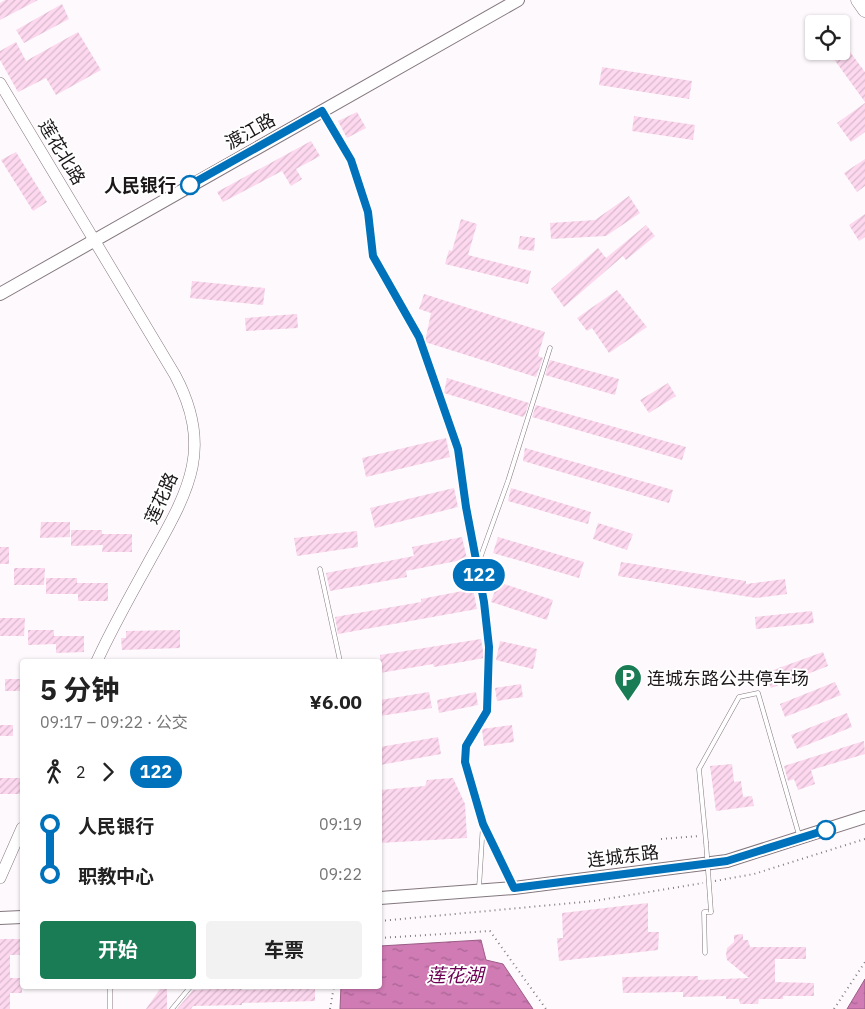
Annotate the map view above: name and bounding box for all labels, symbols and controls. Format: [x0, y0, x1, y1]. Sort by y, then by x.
map controls [805, 15, 850, 60]
button: locate [805, 15, 850, 60]
street label: 渡江路 [221, 108, 279, 154]
street label: 莲花北路 [34, 115, 90, 189]
place label: 人民银行 [104, 174, 176, 197]
marker: 人民银行 [180, 175, 200, 195]
street label: 莲花路 [140, 469, 182, 527]
line badge: 122 [450, 559, 508, 591]
text: 122 [463, 563, 495, 586]
parking icon: 连城东路公共停车场 [613, 663, 643, 702]
place label: 连城东路公共停车场 [647, 667, 809, 690]
text: 5 分钟 [40, 671, 119, 708]
text: ¥6.00 [310, 690, 362, 714]
text: 09:17 – 09:22 · 公交 [40, 712, 188, 732]
icon: walk [40, 758, 68, 786]
icon: forward [94, 758, 122, 786]
text: 122 [140, 760, 172, 783]
text: 2 [76, 762, 86, 782]
text: 人民银行 [78, 814, 154, 838]
text: 09:19 [319, 814, 362, 834]
unlabelled marker [816, 820, 836, 840]
street label: 连城东路 [586, 840, 660, 872]
text: 职教中心 [78, 864, 154, 888]
text: 09:22 [319, 864, 362, 884]
button: 开始 [40, 921, 196, 979]
button: 车票 [206, 921, 362, 979]
water label: 莲花湖 [426, 963, 486, 987]

